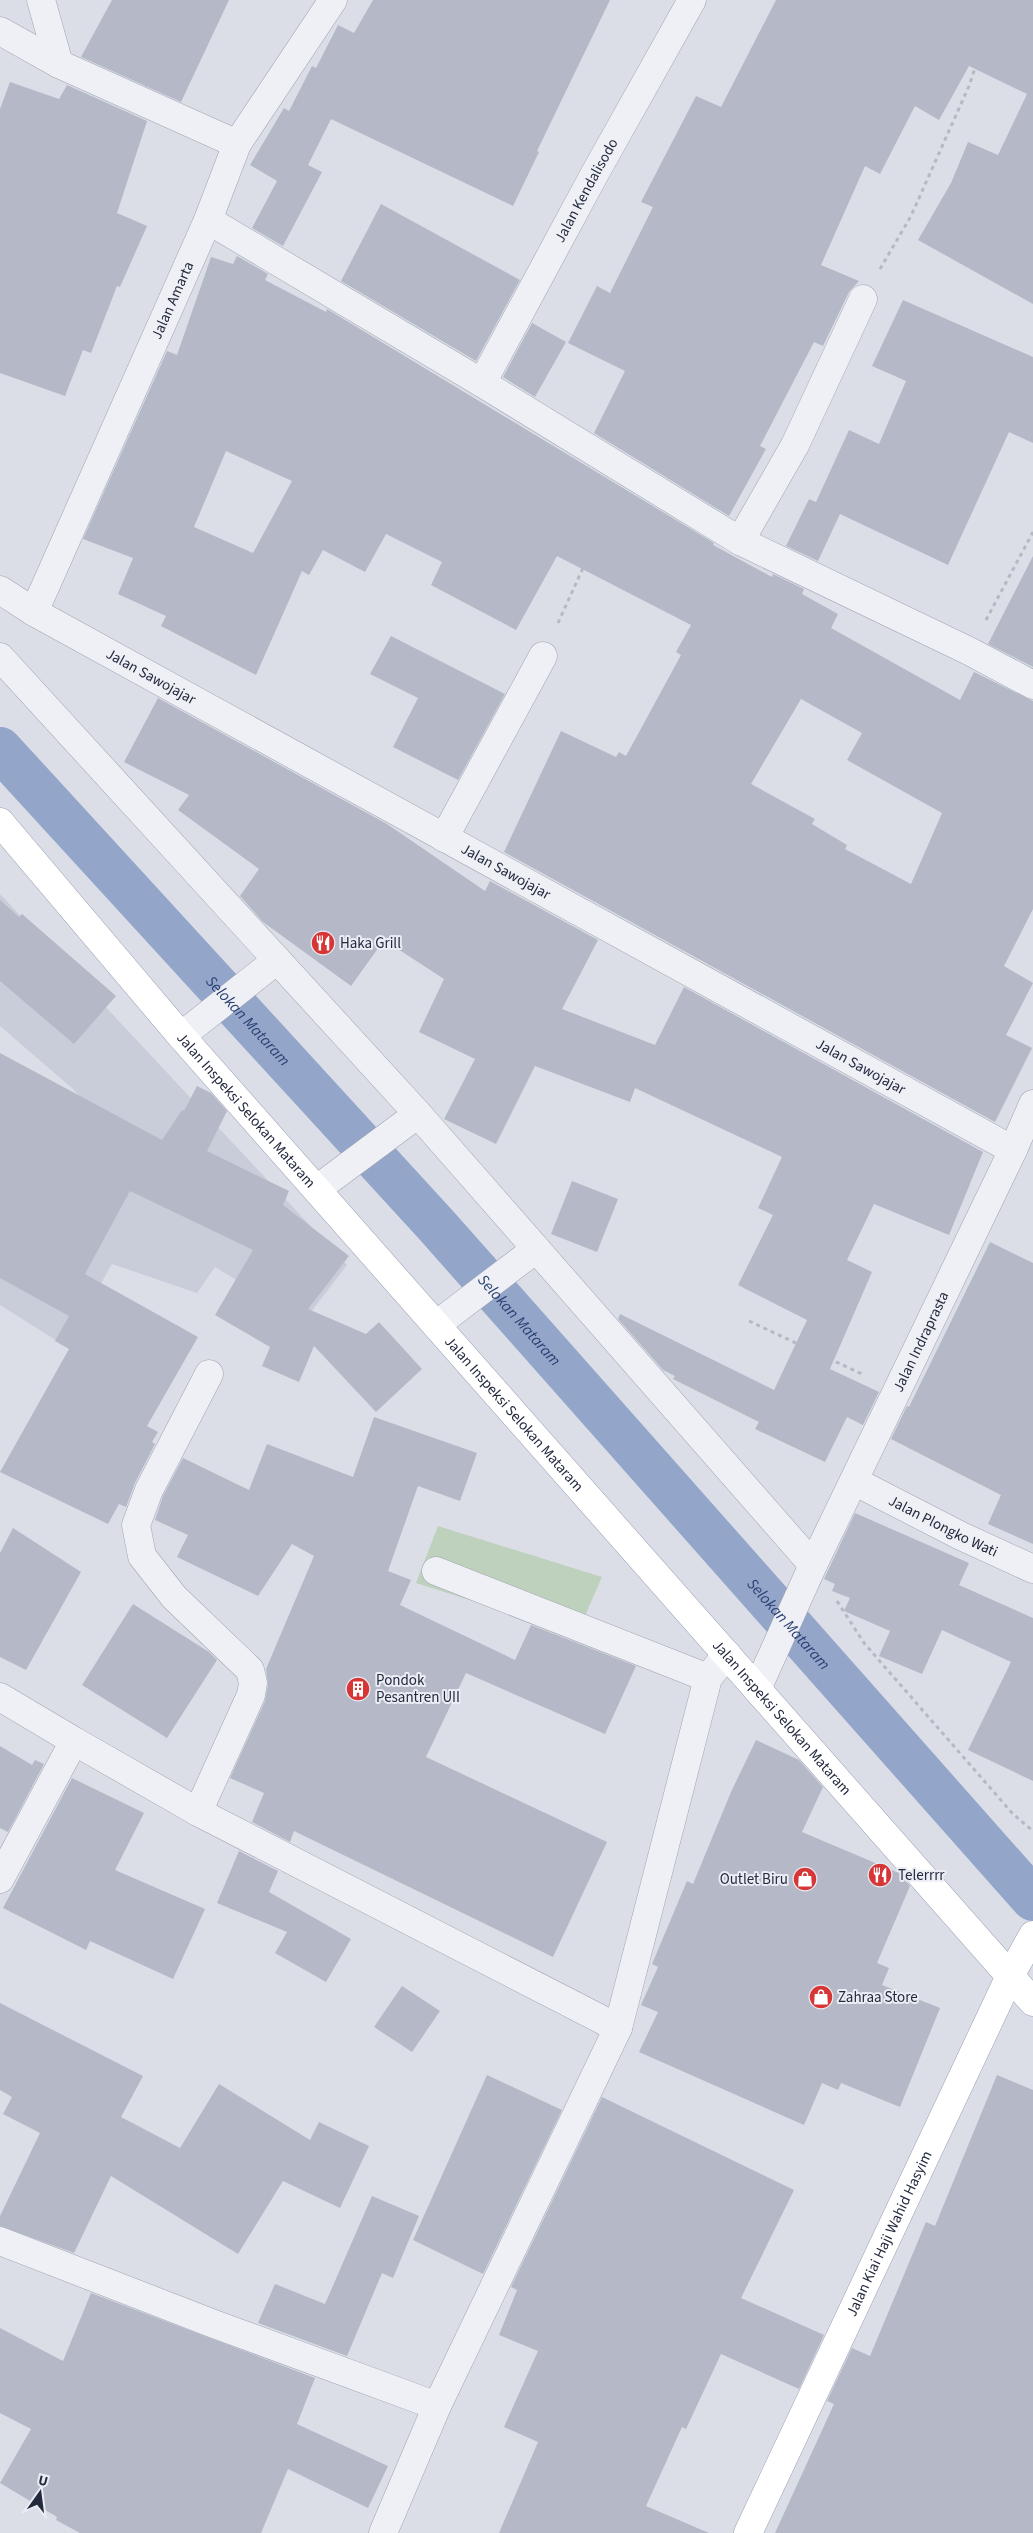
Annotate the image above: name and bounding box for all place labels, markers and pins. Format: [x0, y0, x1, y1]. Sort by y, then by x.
restaurant icon: Haka Grill [310, 930, 336, 956]
place label: Haka Grill [340, 933, 401, 954]
place label: Pondok Pesantren UII [376, 1670, 460, 1708]
building icon: Pondok Pesantren UII [345, 1676, 371, 1702]
restaurant icon: Telerrrr [867, 1862, 893, 1888]
place label: Telerrrr [898, 1865, 945, 1886]
shop icon: Outlet Biru [792, 1866, 818, 1892]
place label: Outlet Biru [720, 1869, 788, 1890]
shop icon: Zahraa Store [808, 1984, 834, 2010]
place label: Zahraa Store [838, 1987, 918, 2008]

